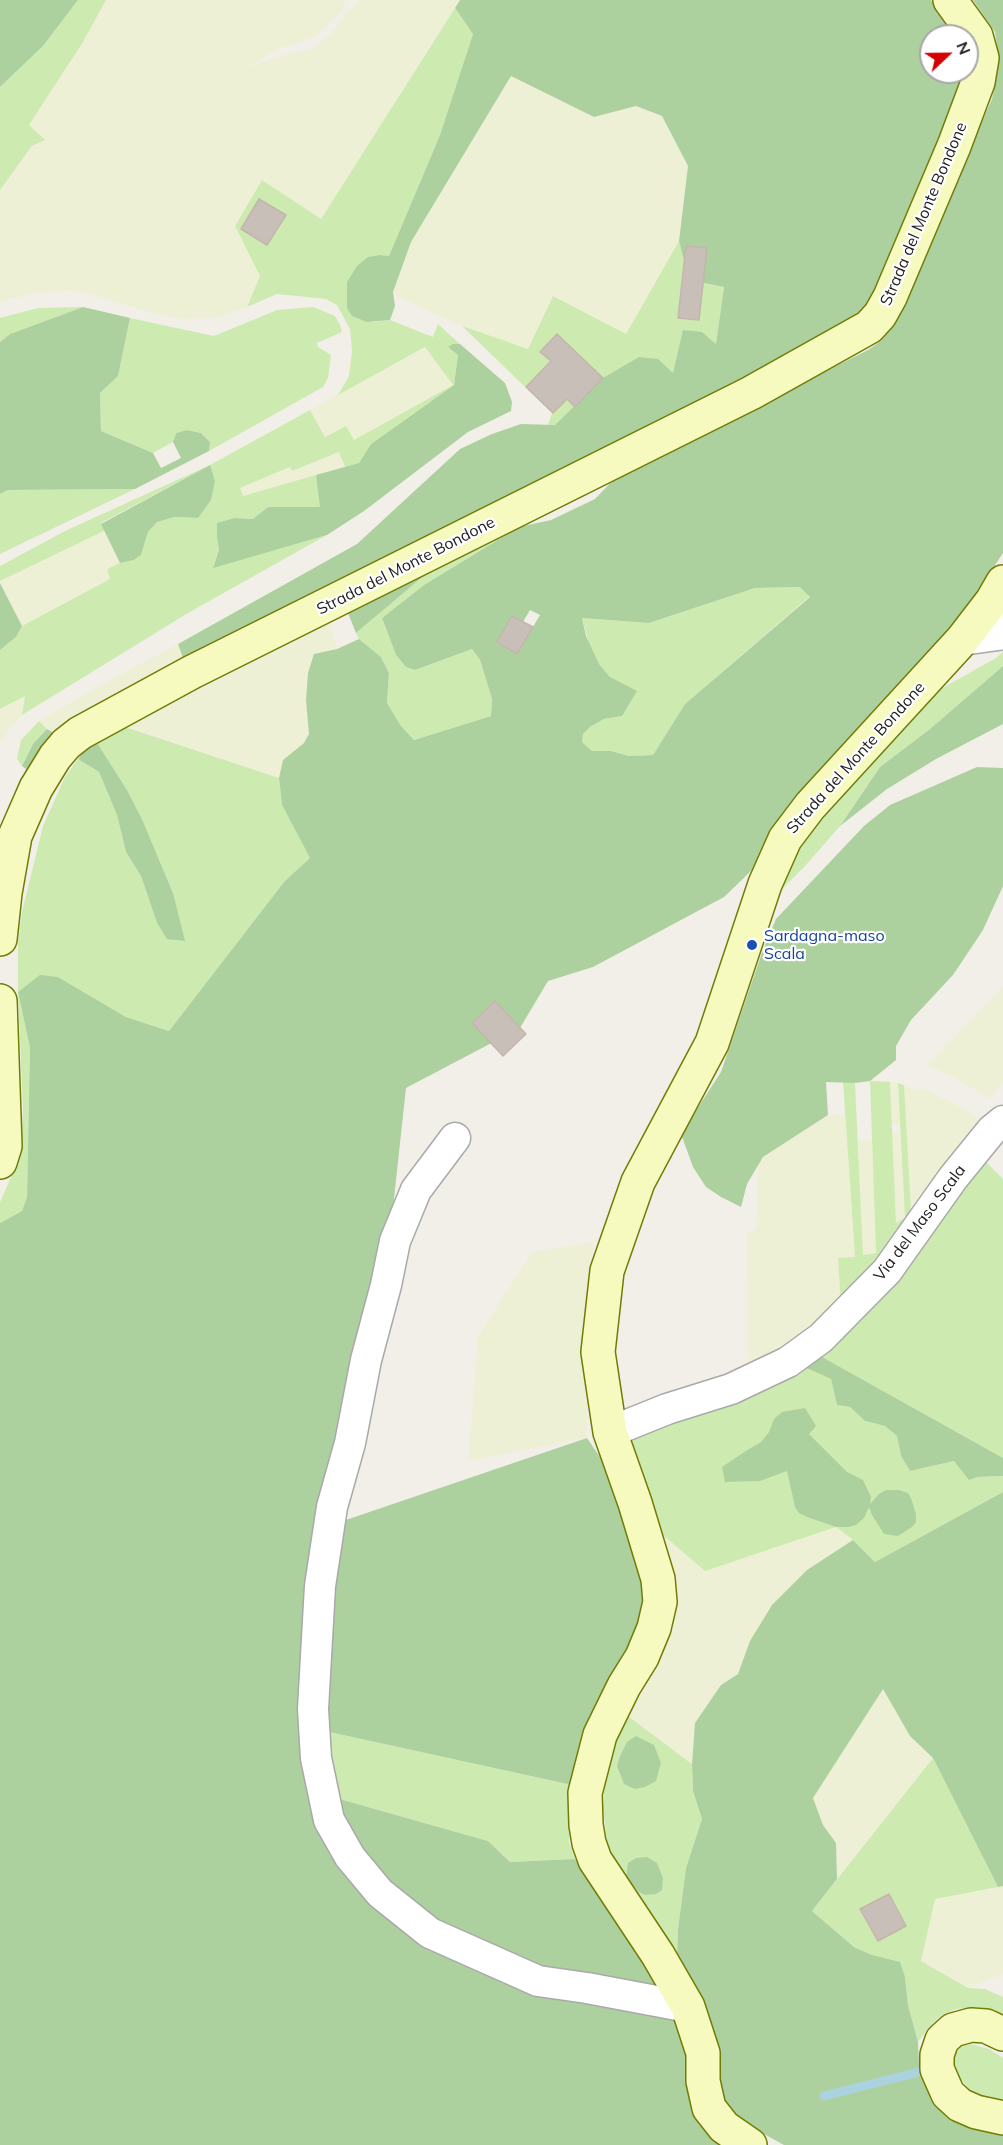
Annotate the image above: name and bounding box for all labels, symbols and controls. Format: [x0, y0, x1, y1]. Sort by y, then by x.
north arrow [919, 24, 979, 84]
text: N [952, 39, 975, 57]
street label: Strada del Monte Bondone [877, 119, 971, 309]
street label: Strada del Monte Bondone [314, 513, 498, 619]
street label: Strada del Monte Bondone [783, 678, 929, 838]
place label: Sardagna-maso Scala [764, 926, 885, 964]
marker: Sardagna-maso Scala [745, 938, 759, 952]
street label: Via del Maso Scala [870, 1161, 970, 1285]

